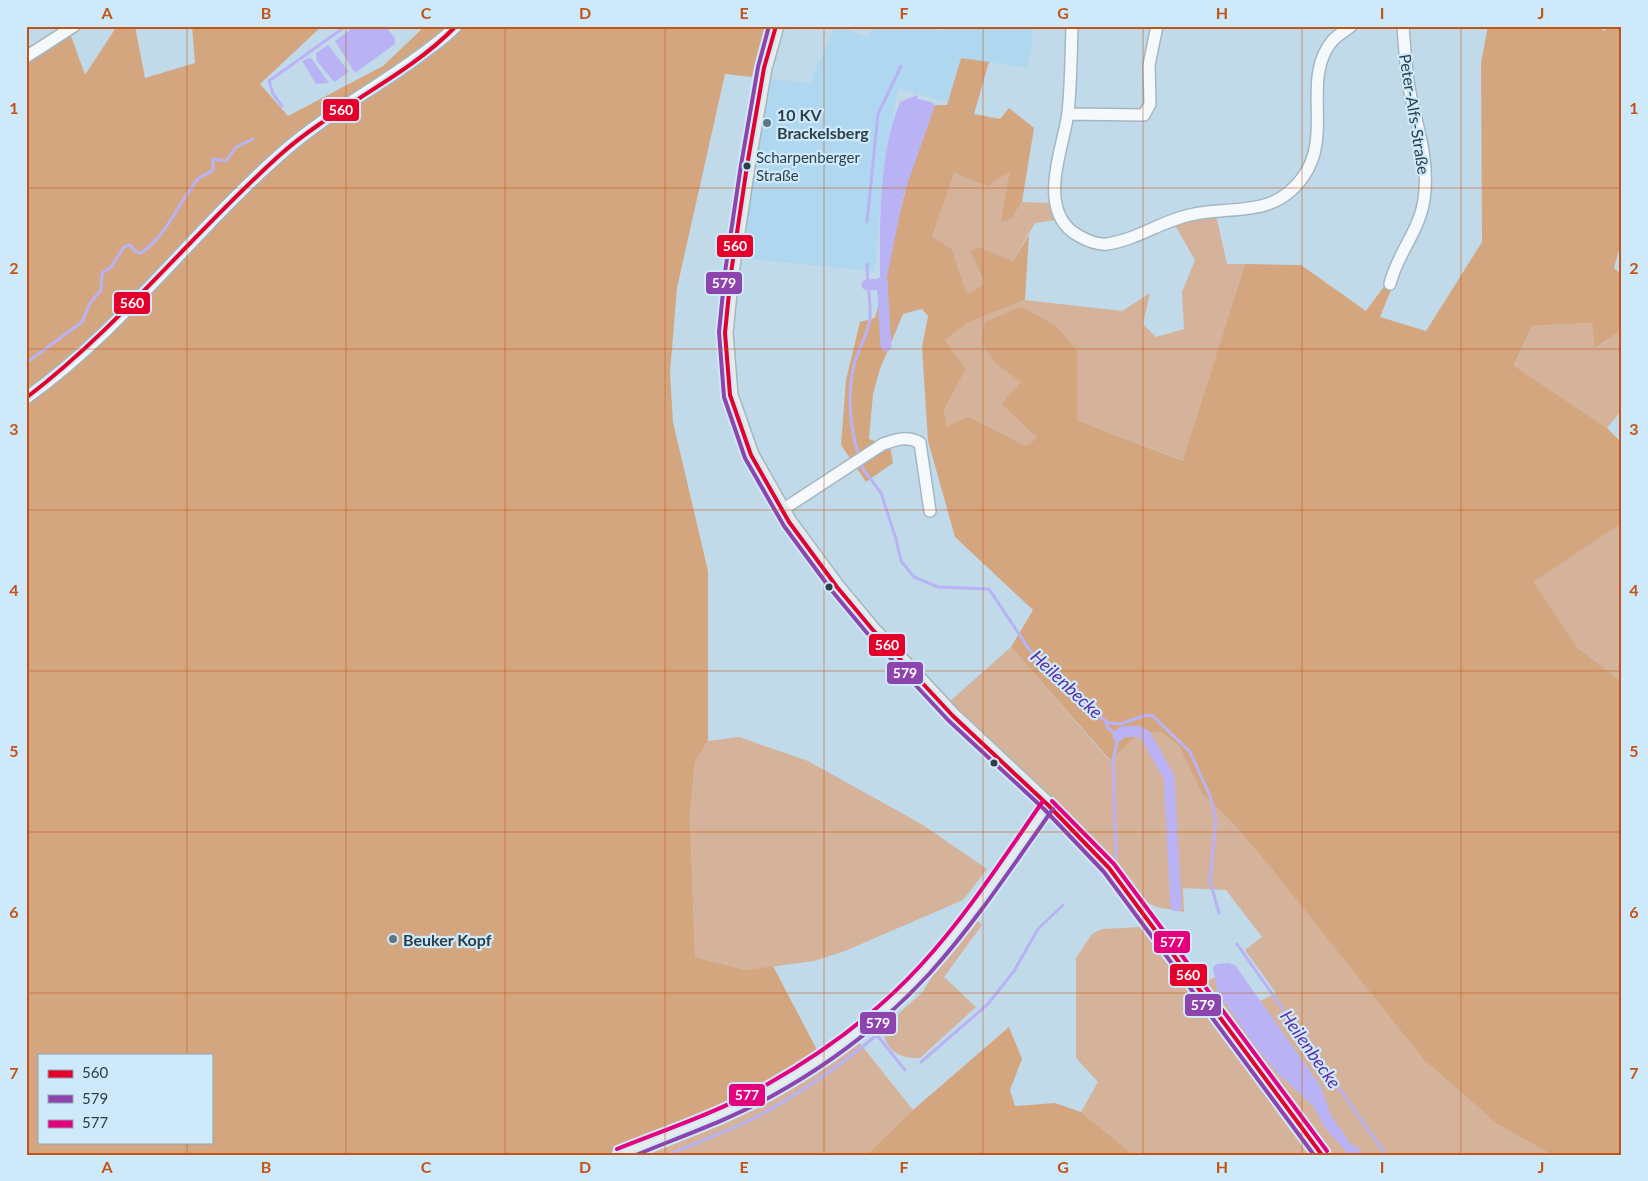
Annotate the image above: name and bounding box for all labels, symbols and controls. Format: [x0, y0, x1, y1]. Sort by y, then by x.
text: A [100, 3, 113, 22]
text: B [261, 3, 271, 22]
text: C [421, 3, 432, 22]
text: D [579, 3, 591, 22]
text: E [739, 3, 749, 22]
text: F [899, 3, 909, 22]
text: G [1057, 3, 1069, 22]
text: H [1216, 3, 1228, 22]
text: I [1380, 3, 1384, 22]
text: J [1538, 3, 1544, 22]
street label: Peter-Alfs-Straße [1396, 52, 1434, 176]
text: 1 [9, 98, 19, 117]
line badge: 560 [322, 98, 360, 122]
text: 1 [1629, 98, 1639, 117]
text: 560 [329, 101, 353, 118]
place label: 10 KV Brackelsberg [777, 105, 869, 142]
marker: 10 KV Brackelsberg [761, 117, 773, 129]
place label: Scharpenberger Straße [756, 148, 860, 184]
marker: Scharpenberger Straße [742, 161, 752, 171]
line badge: 560 [716, 234, 754, 258]
text: 560 [723, 237, 747, 254]
text: 2 [9, 258, 19, 277]
text: 2 [1629, 258, 1639, 277]
line badge: 579 [705, 271, 743, 295]
text: 579 [712, 274, 736, 291]
line badge: 560 [113, 291, 151, 315]
text: 560 [120, 294, 144, 311]
text: 3 [9, 419, 19, 438]
text: 3 [1629, 419, 1639, 438]
text: 4 [9, 580, 19, 599]
text: 4 [1629, 580, 1639, 599]
unlabelled marker [824, 582, 834, 592]
line badge: 560 [868, 633, 906, 657]
text: 560 [875, 636, 899, 653]
water label: Heilenbecke [1026, 645, 1108, 723]
line badge: 579 [886, 661, 924, 685]
text: 579 [893, 664, 917, 681]
text: 5 [9, 741, 19, 760]
text: 5 [1629, 741, 1639, 760]
unlabelled marker [989, 758, 999, 768]
text: 6 [9, 902, 19, 921]
text: 6 [1629, 902, 1639, 921]
place label: Beuker Kopf [403, 930, 492, 949]
line badge: 577 [1153, 930, 1191, 954]
marker: Beuker Kopf [387, 933, 399, 945]
text: 577 [1160, 933, 1184, 950]
line badge: 560 [1169, 963, 1208, 987]
text: 560 [1176, 966, 1200, 983]
line badge: 579 [1184, 993, 1222, 1017]
text: 579 [1191, 996, 1215, 1013]
water label: Heilenbecke [1276, 1006, 1346, 1092]
line badge: 579 [859, 1011, 897, 1035]
text: 579 [866, 1014, 890, 1031]
legend [38, 1054, 212, 1144]
text: 7 [9, 1063, 19, 1082]
text: 560 [82, 1063, 108, 1081]
text: 7 [1629, 1063, 1639, 1082]
line badge: 577 [728, 1083, 766, 1107]
text: 577 [735, 1086, 759, 1103]
text: 579 [82, 1089, 108, 1107]
text: 577 [82, 1113, 108, 1131]
text: A [100, 1157, 113, 1176]
text: B [261, 1157, 271, 1176]
text: C [421, 1157, 432, 1176]
text: D [579, 1157, 591, 1176]
text: E [739, 1157, 749, 1176]
text: F [899, 1157, 909, 1176]
text: G [1057, 1157, 1069, 1176]
text: H [1216, 1157, 1228, 1176]
text: I [1380, 1157, 1384, 1176]
text: J [1538, 1157, 1544, 1176]

